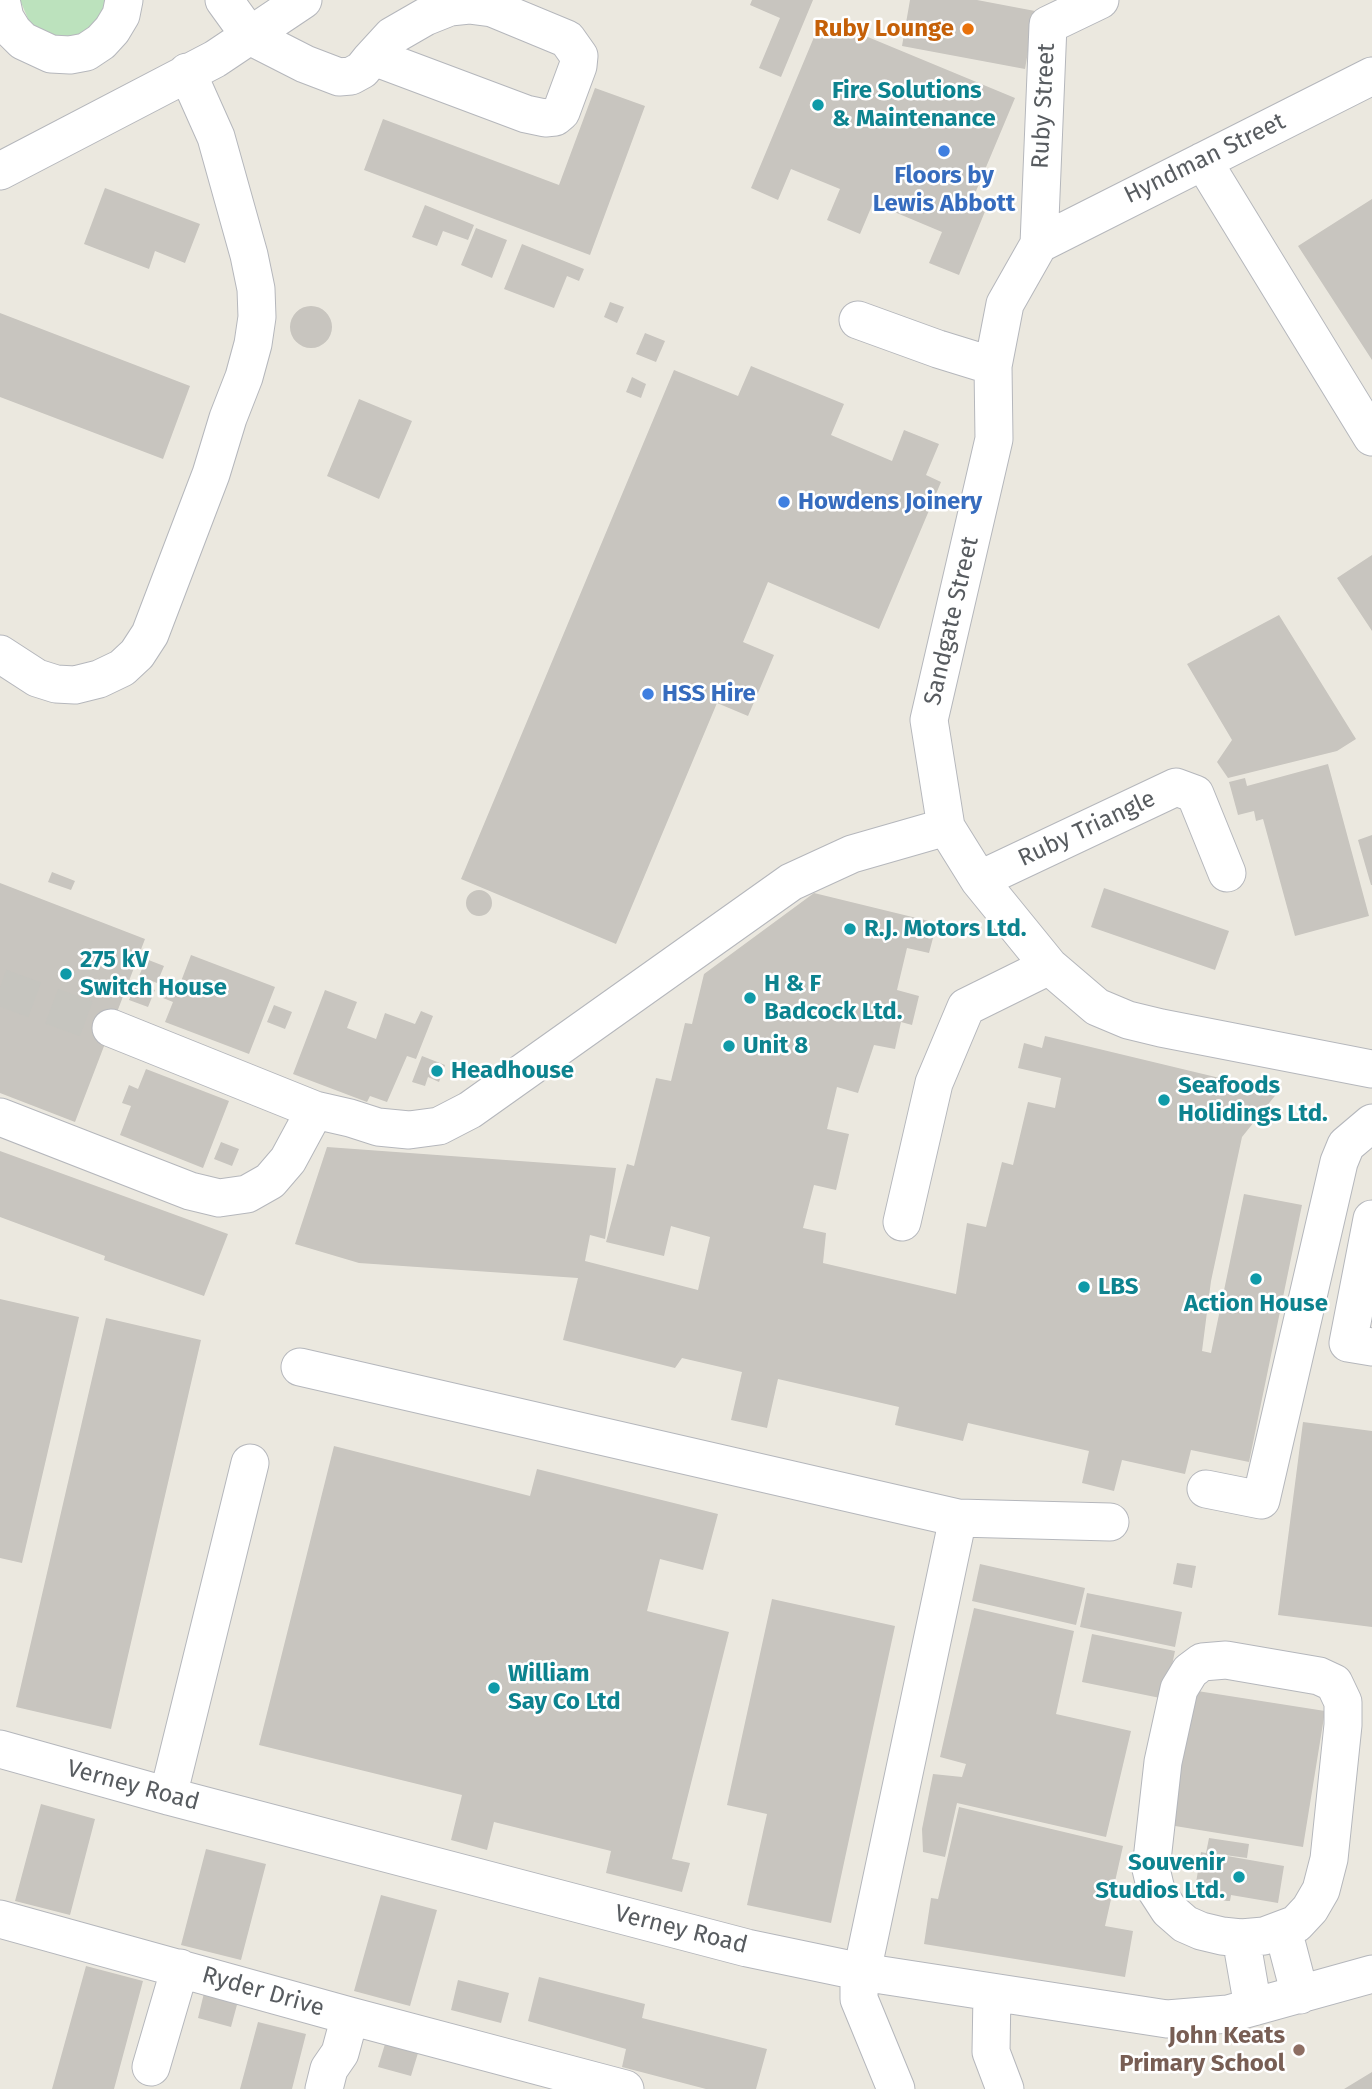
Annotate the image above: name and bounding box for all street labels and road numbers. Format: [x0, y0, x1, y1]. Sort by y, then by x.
street label: Ruby Street [1026, 42, 1062, 170]
street label: Hyndman Street [1120, 108, 1290, 210]
street label: Sandgate Street [919, 534, 985, 708]
street label: Ruby Triangle [1014, 785, 1160, 873]
street label: Verney Road [64, 1755, 202, 1817]
street label: Verney Road [612, 1900, 750, 1960]
street label: Ryder Drive [199, 1961, 327, 2023]

